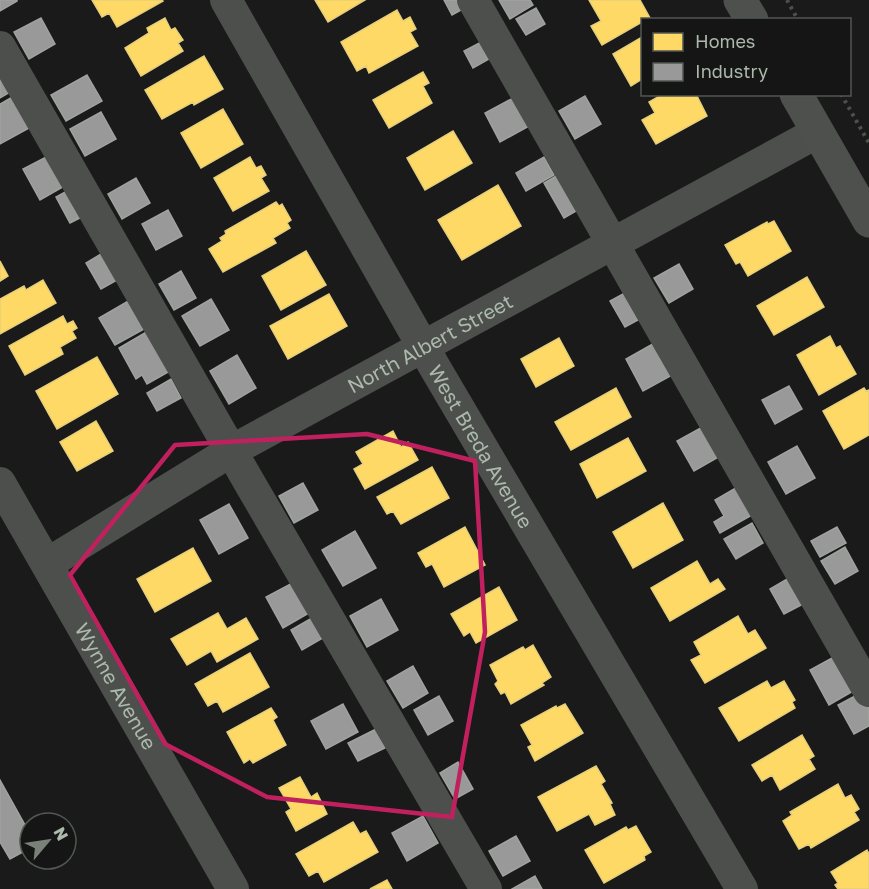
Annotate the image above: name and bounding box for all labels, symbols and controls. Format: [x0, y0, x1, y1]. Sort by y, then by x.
legend [641, 18, 851, 96]
text: Homes [695, 30, 755, 52]
text: Industry [695, 60, 768, 82]
street label: North Albert Street [343, 288, 516, 398]
street label: West Breda Avenue [424, 360, 539, 532]
street label: Wynne Avenue [71, 618, 162, 754]
north arrow [18, 811, 78, 871]
text: N [49, 824, 73, 844]

